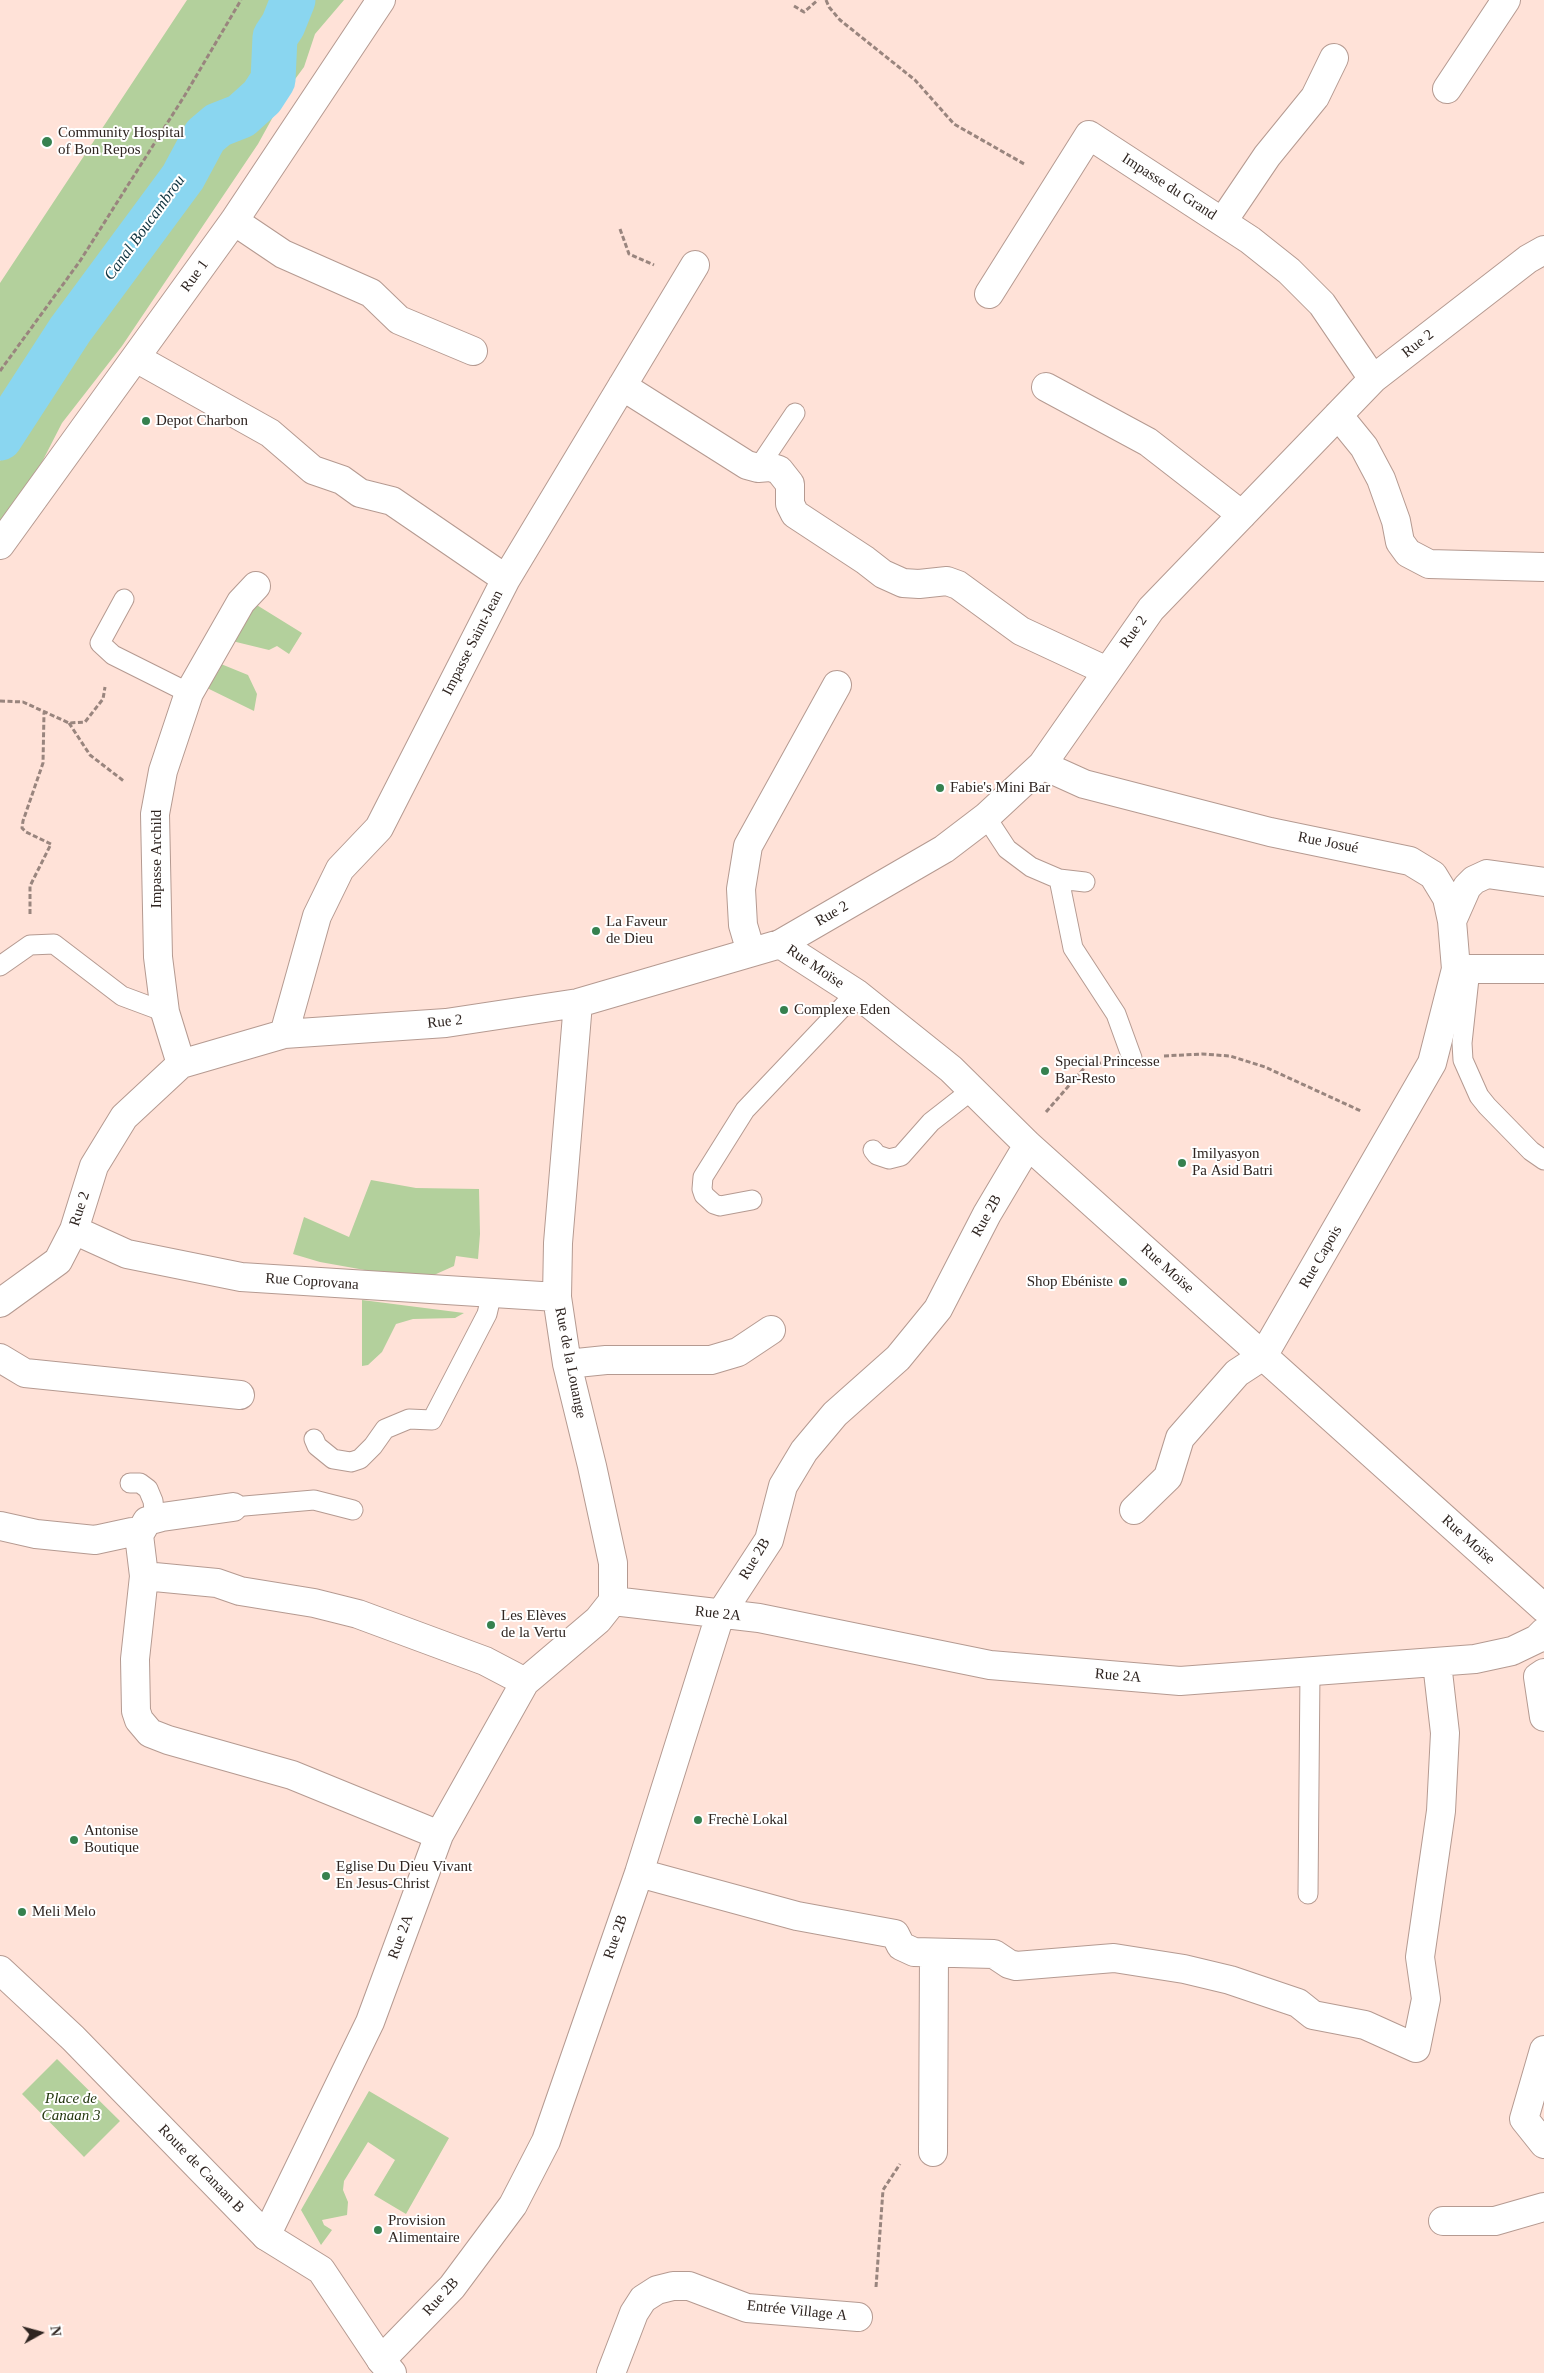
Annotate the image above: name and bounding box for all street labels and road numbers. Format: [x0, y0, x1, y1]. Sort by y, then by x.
street label: Impasse du Grand [1118, 150, 1220, 224]
street label: Rue 1 [177, 256, 213, 296]
street label: Rue 2 [1399, 326, 1437, 362]
street label: Impasse Saint-Jean [439, 588, 507, 698]
street label: Rue 2 [1116, 612, 1152, 652]
street label: Impasse Archild [148, 810, 166, 908]
street label: Rue Josué [1296, 828, 1360, 858]
street label: Rue 2 [812, 897, 852, 931]
street label: Rue Moïse [783, 941, 847, 993]
street label: Rue 2 [426, 1011, 464, 1033]
street label: Rue 2 [66, 1189, 94, 1229]
street label: Rue 2B [968, 1192, 1006, 1240]
street label: Rue Capois [1296, 1222, 1346, 1292]
street label: Rue Moïse [1137, 1240, 1197, 1298]
street label: Rue Coprovana [265, 1270, 359, 1294]
street label: Rue de la Louange [550, 1306, 590, 1420]
street label: Rue Moïse [1438, 1511, 1498, 1569]
street label: Rue 2B [736, 1535, 774, 1583]
street label: Rue 2A [694, 1603, 742, 1625]
street label: Rue 2A [1094, 1665, 1142, 1687]
street label: Rue 2A [385, 1912, 417, 1962]
street label: Rue 2B [600, 1913, 632, 1961]
street label: Route de Canaan B [154, 2121, 248, 2217]
street label: Rue 2B [419, 2274, 463, 2320]
street label: Entrée Village A [746, 2297, 848, 2325]

